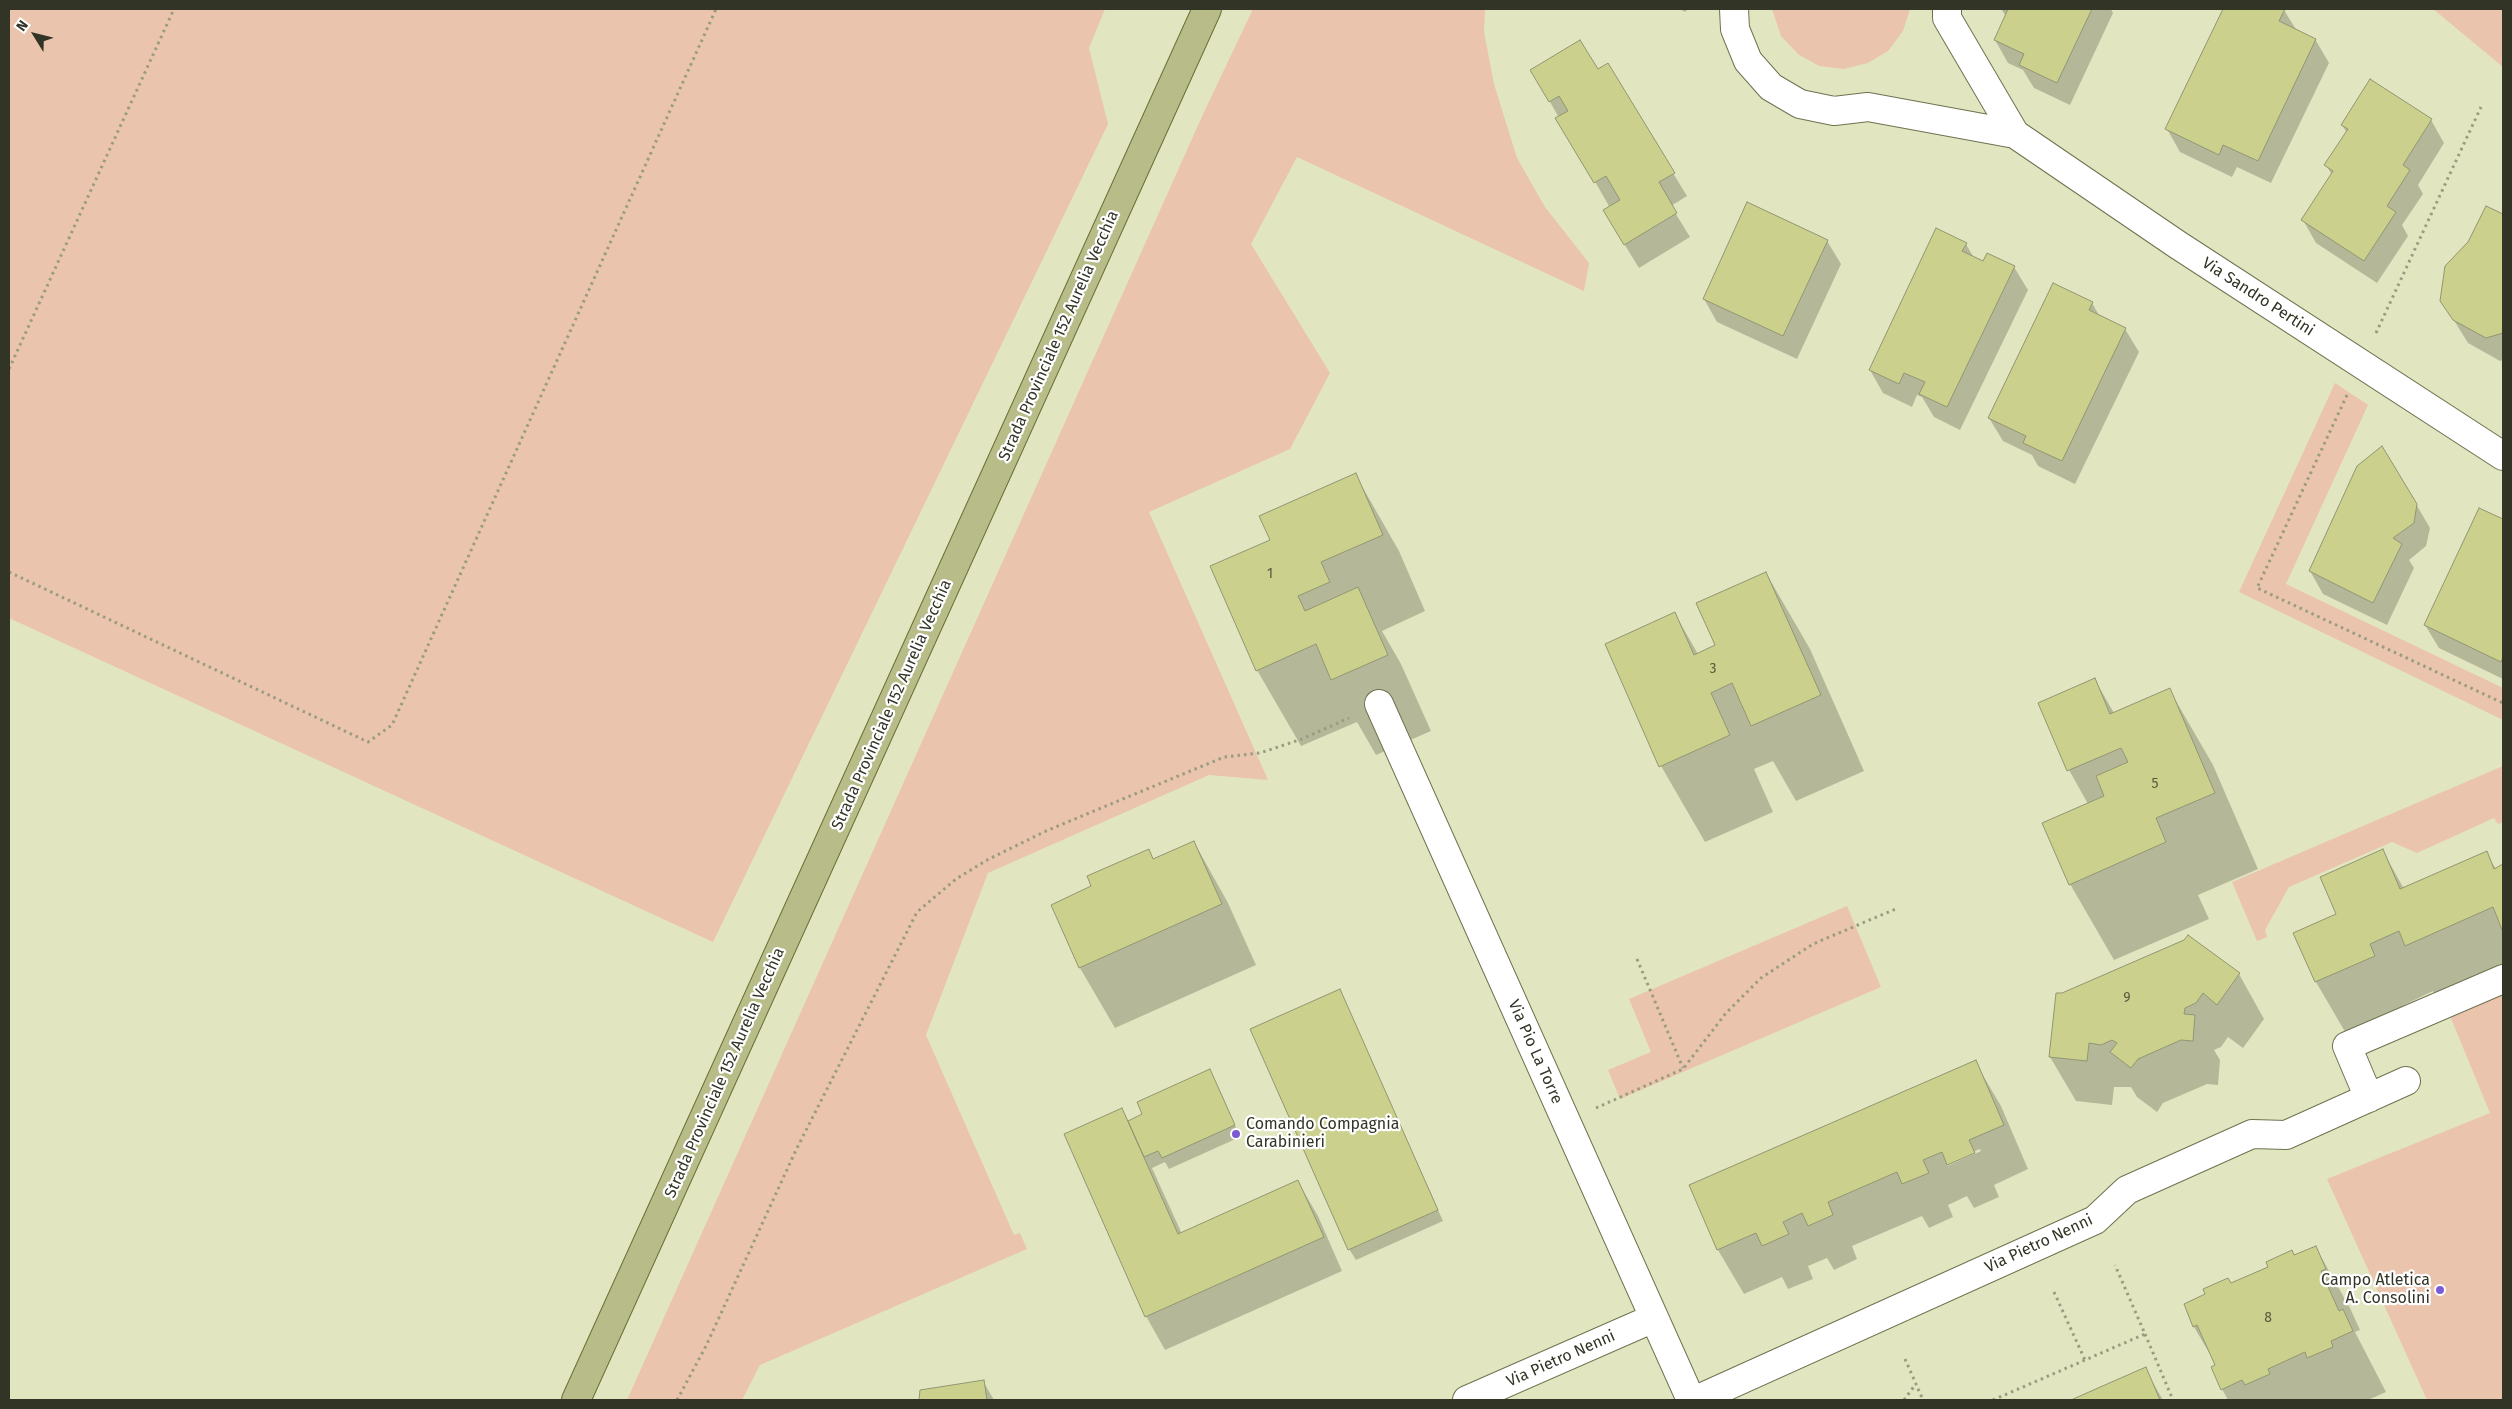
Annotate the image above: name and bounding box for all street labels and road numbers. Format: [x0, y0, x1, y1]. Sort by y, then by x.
street label: Strada Provinciale 152 Aurelia Vecchia [995, 208, 1123, 464]
street label: Via Sandro Pertini [2198, 254, 2318, 340]
street label: Strada Provinciale 152 Aurelia Vecchia [828, 577, 956, 833]
street label: Strada Provinciale 152 Aurelia Vecchia [661, 945, 789, 1201]
street label: Via Pio La Torre [1503, 997, 1567, 1107]
street label: Via Pietro Nenni [1982, 1211, 2096, 1277]
street label: Via Pietro Nenni [1504, 1326, 1618, 1392]

